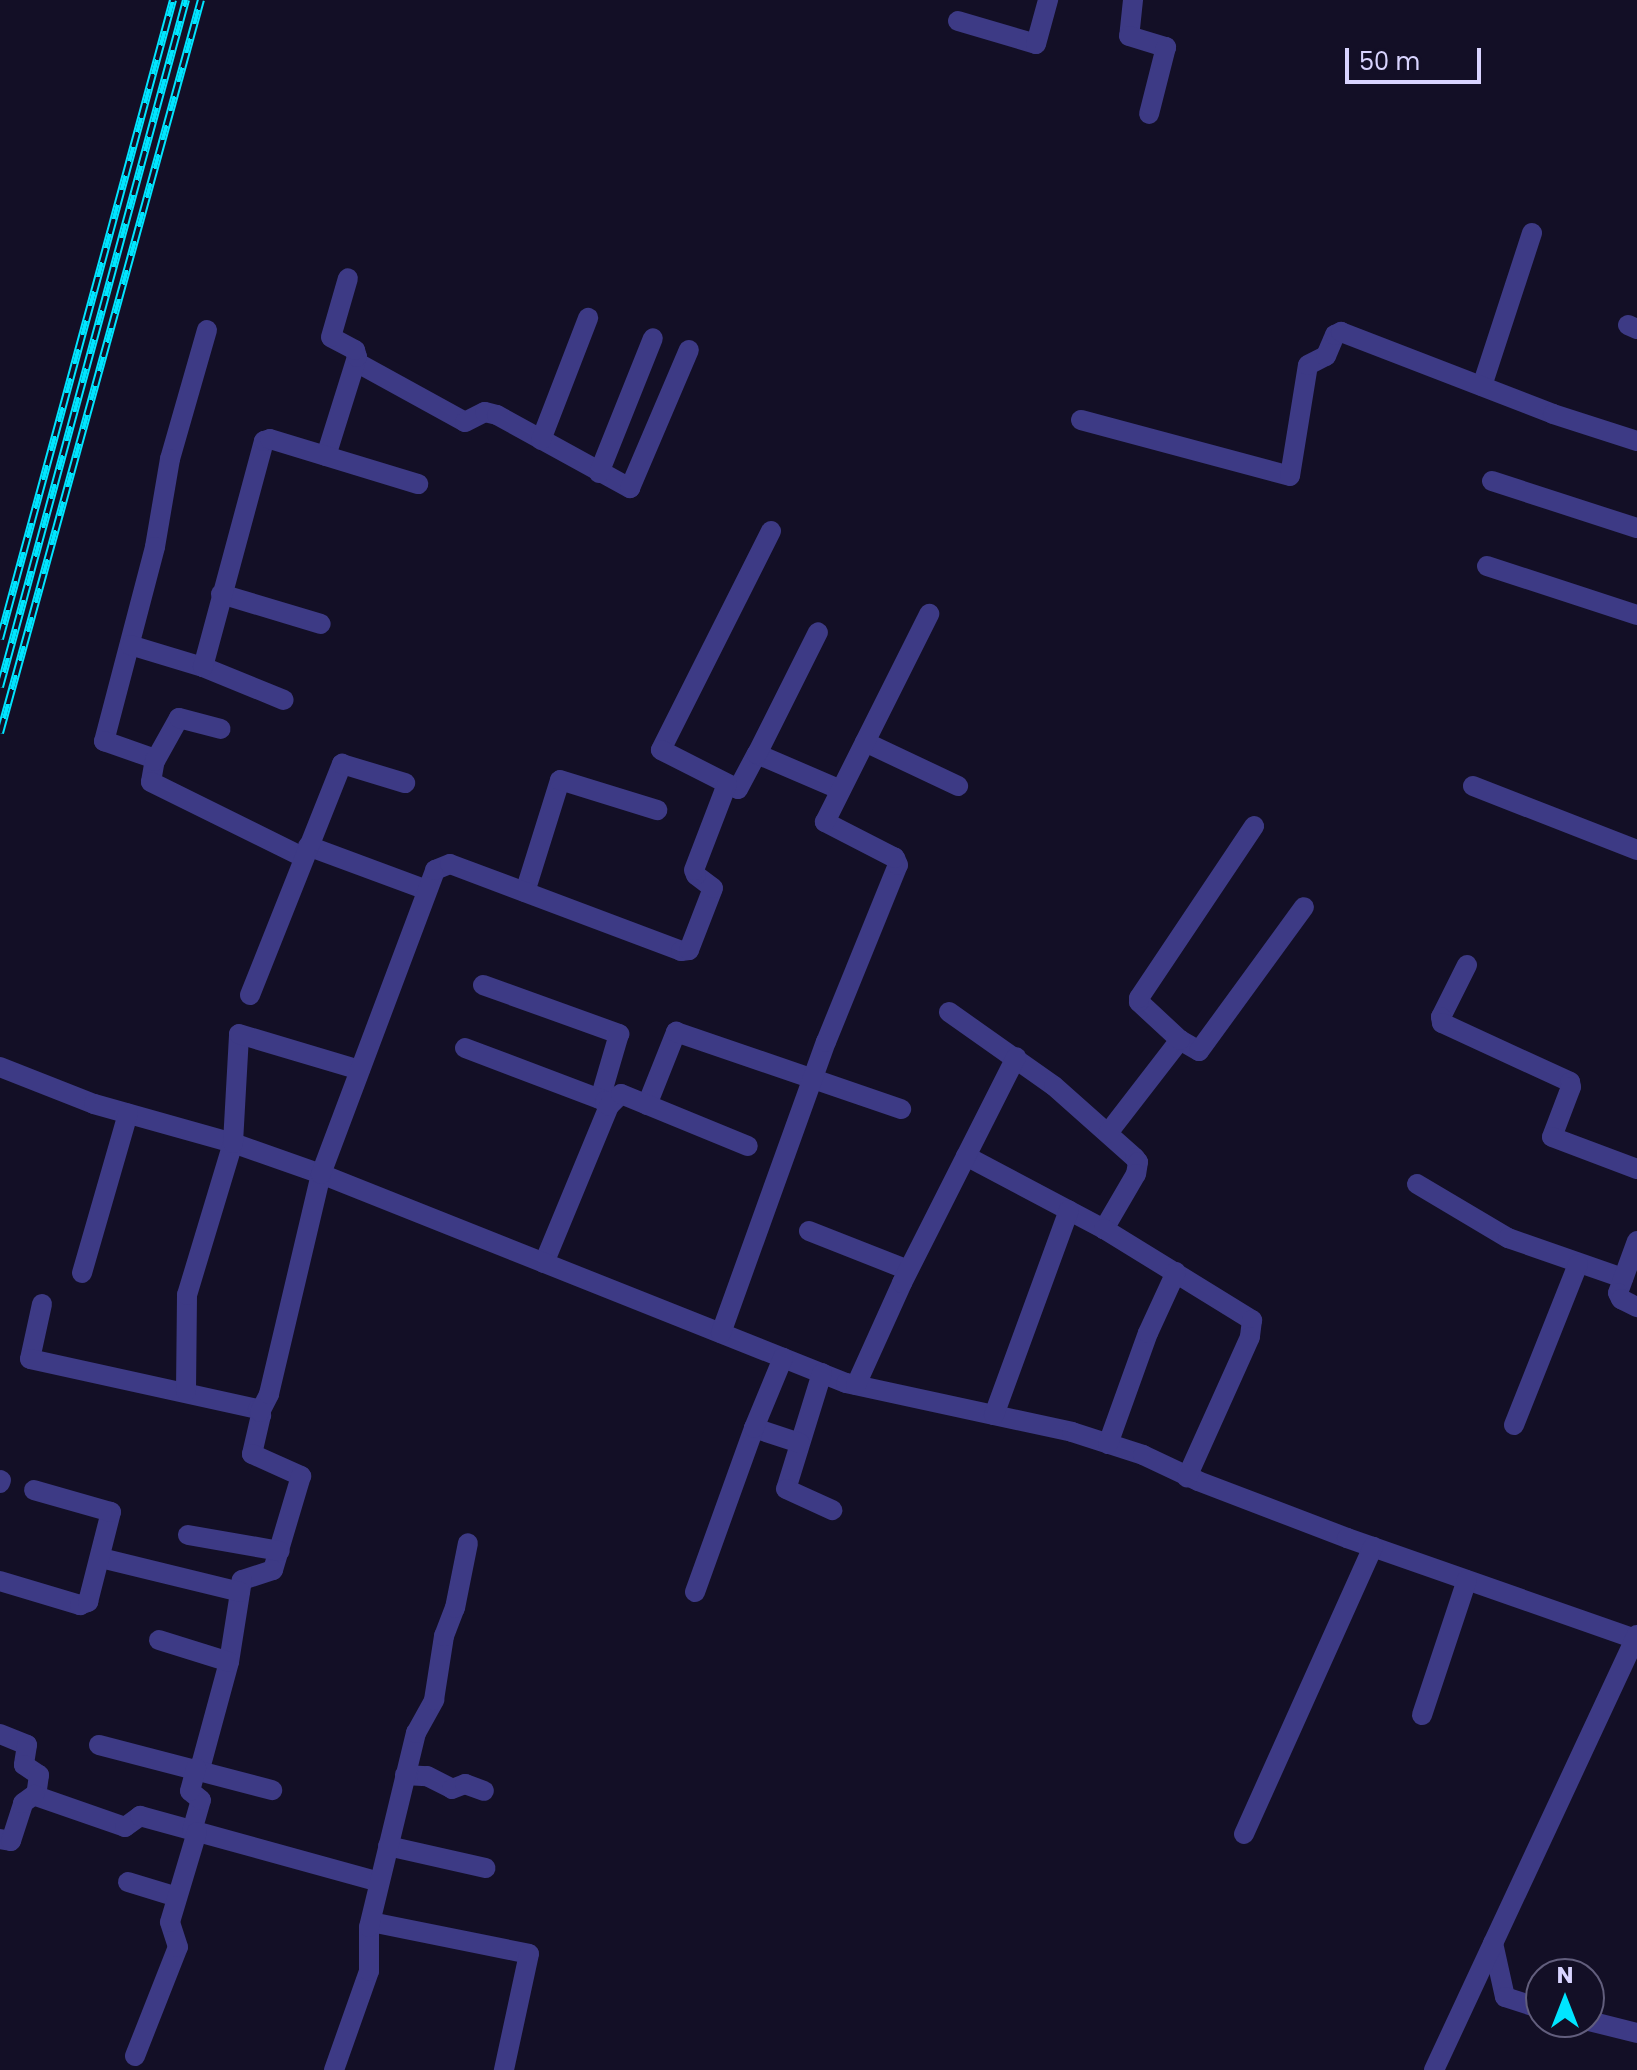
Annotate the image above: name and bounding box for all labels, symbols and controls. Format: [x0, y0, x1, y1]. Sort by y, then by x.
scale bar [1349, 32, 1485, 82]
text: 50 m [1359, 45, 1420, 78]
north arrow [1525, 1958, 1605, 2038]
text: N [1557, 1960, 1573, 1991]

